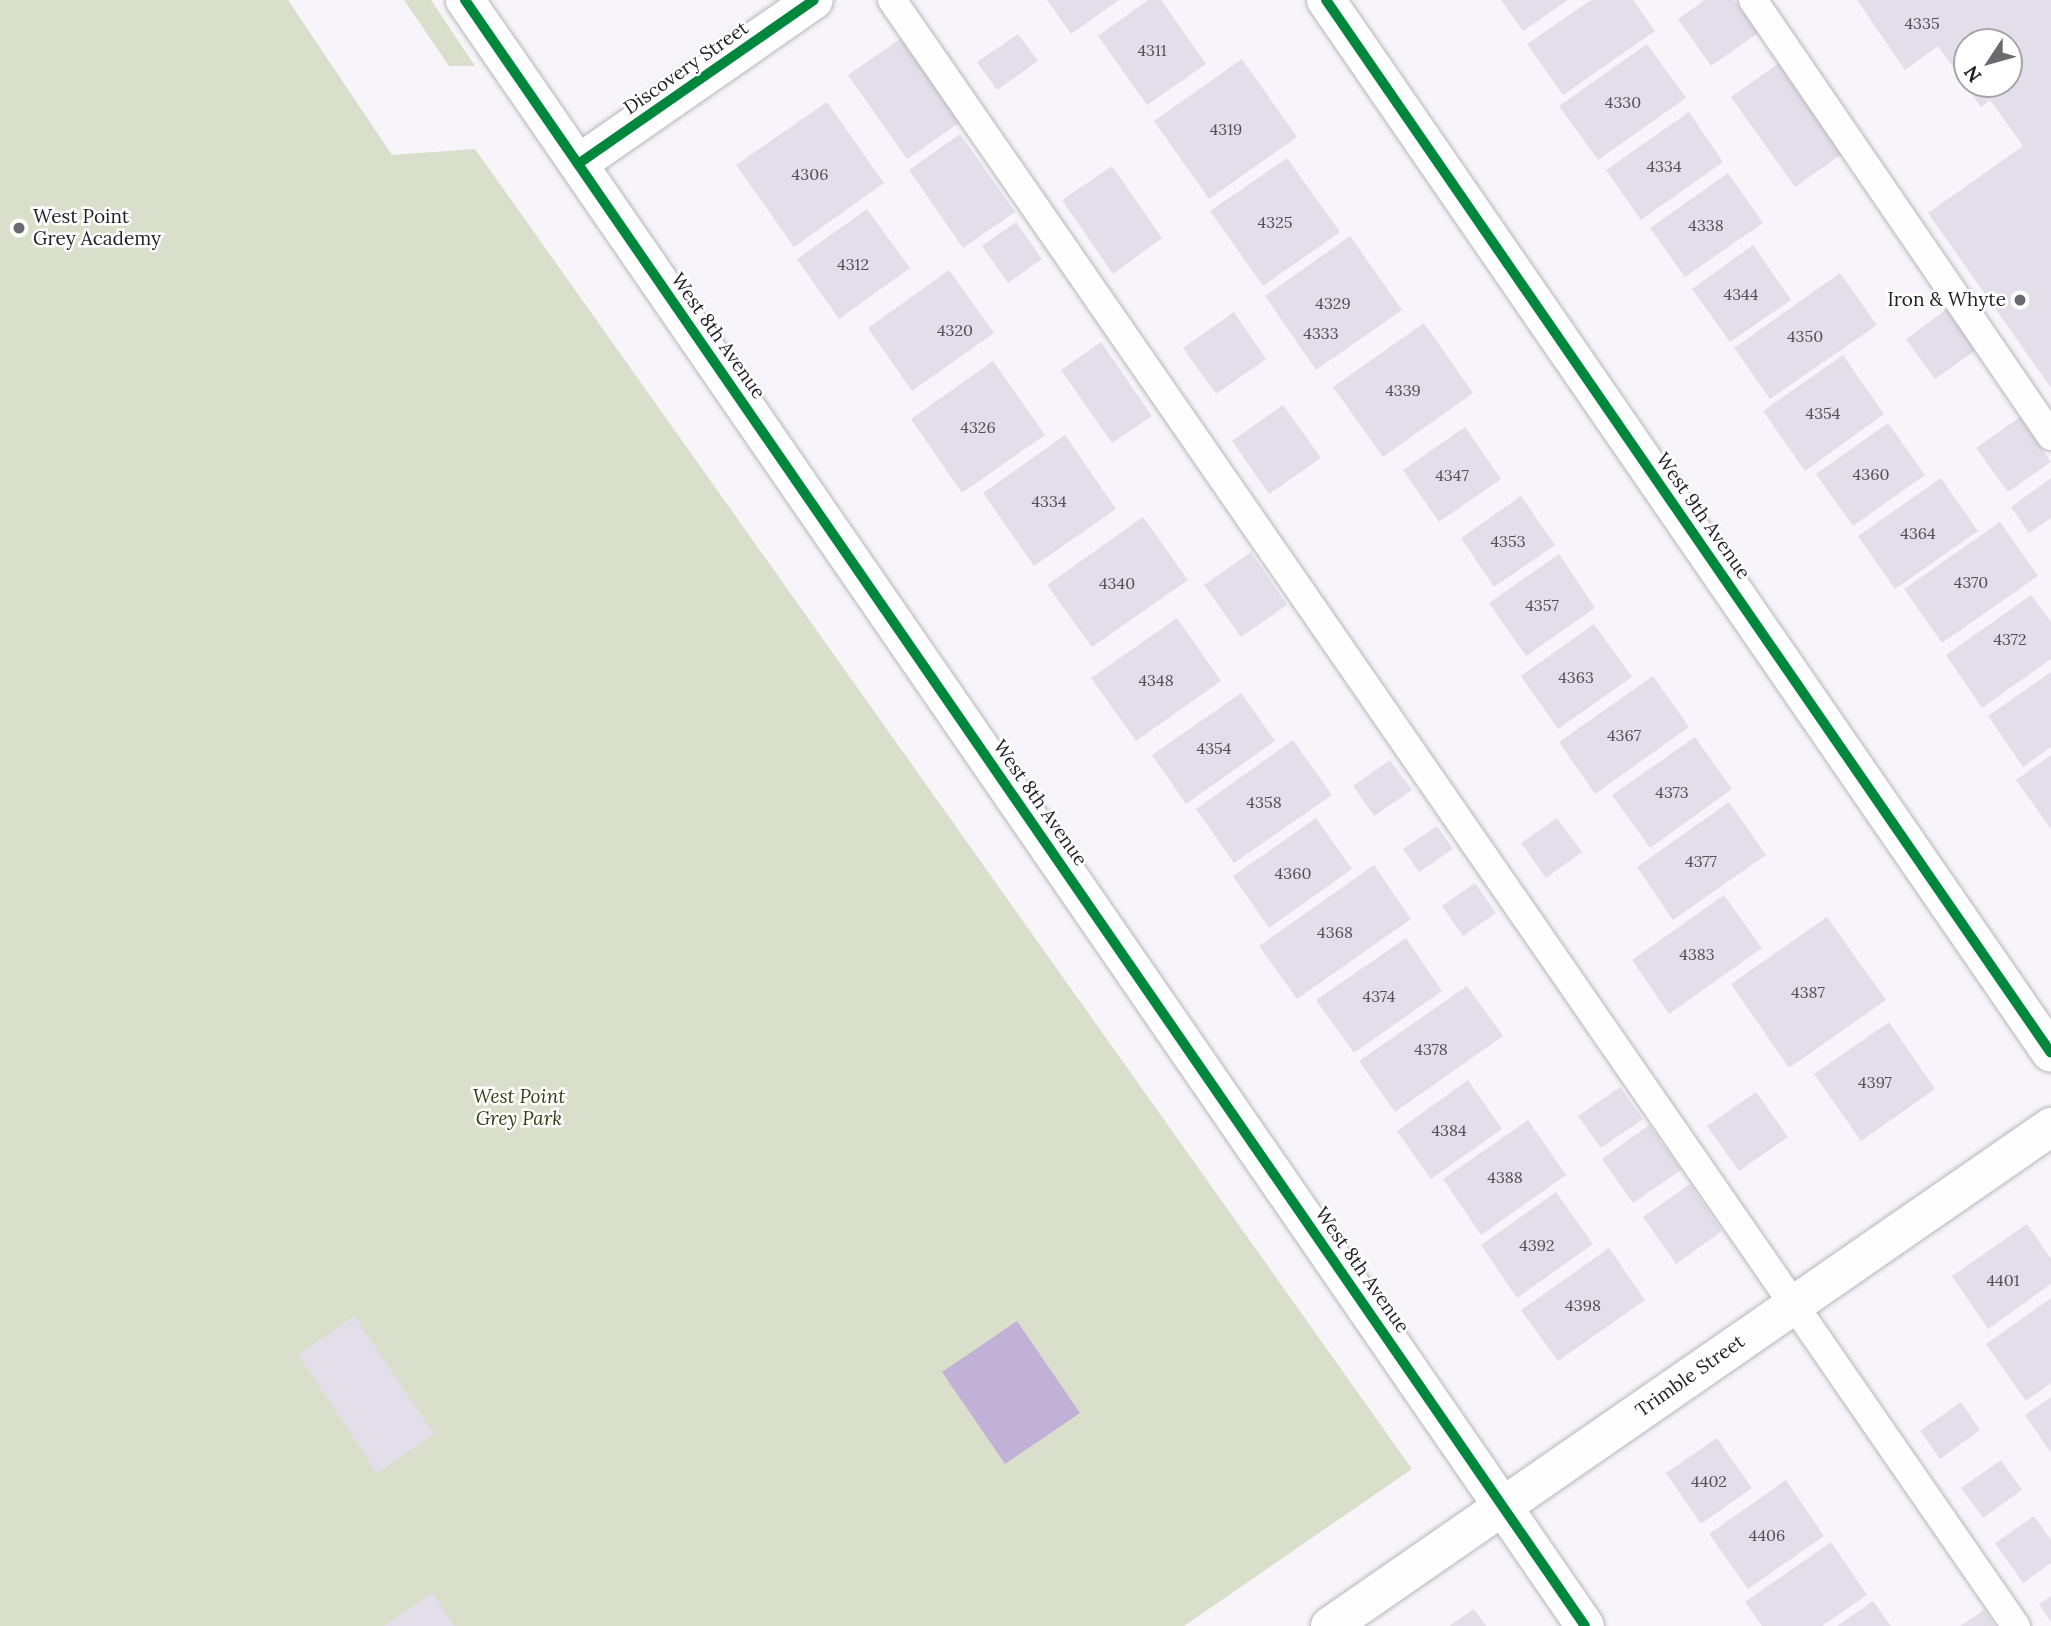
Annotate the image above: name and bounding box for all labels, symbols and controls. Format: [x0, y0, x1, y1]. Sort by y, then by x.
house number: 4335 [1904, 13, 1940, 33]
street label: Discovery Street [619, 17, 753, 119]
north arrow [1953, 28, 2023, 98]
house number: 4311 [1137, 40, 1167, 60]
text: N [1959, 61, 1987, 87]
house number: 4330 [1605, 92, 1641, 112]
house number: 4319 [1210, 119, 1242, 139]
house number: 4334 [1646, 156, 1682, 176]
house number: 4306 [792, 164, 828, 184]
place label: West Point Grey Academy [33, 206, 161, 250]
house number: 4325 [1258, 212, 1292, 232]
house number: 4338 [1688, 215, 1724, 235]
marker: West Point Grey Academy [11, 220, 27, 236]
house number: 4312 [837, 254, 869, 274]
street label: West 8th Avenue [666, 269, 770, 403]
house number: 4344 [1724, 284, 1758, 304]
place label: Iron & Whyte [1887, 289, 2006, 311]
marker: Iron & Whyte [2012, 292, 2028, 308]
house number: 4329 [1315, 293, 1351, 313]
house number: 4320 [937, 320, 973, 340]
house number: 4333 [1303, 323, 1339, 343]
house number: 4350 [1787, 326, 1823, 346]
house number: 4339 [1385, 380, 1421, 400]
house number: 4354 [1806, 403, 1840, 423]
house number: 4326 [960, 417, 996, 437]
street label: West 9th Avenue [1651, 449, 1755, 583]
house number: 4360 [1853, 464, 1889, 484]
house number: 4347 [1435, 465, 1469, 485]
house number: 4334 [1031, 491, 1067, 511]
house number: 4364 [1900, 523, 1936, 543]
house number: 4353 [1490, 531, 1526, 551]
house number: 4370 [1954, 572, 1988, 592]
house number: 4340 [1099, 573, 1135, 593]
house number: 4357 [1525, 595, 1559, 615]
house number: 4372 [1993, 629, 2027, 649]
house number: 4363 [1558, 667, 1594, 687]
house number: 4348 [1138, 670, 1174, 690]
house number: 4367 [1607, 725, 1641, 745]
street label: West 8th Avenue [988, 736, 1092, 870]
house number: 4354 [1197, 738, 1231, 758]
house number: 4373 [1655, 782, 1689, 802]
house number: 4358 [1246, 792, 1282, 812]
house number: 4377 [1685, 851, 1717, 871]
house number: 4360 [1275, 863, 1311, 883]
house number: 4368 [1317, 922, 1353, 942]
house number: 4383 [1679, 944, 1715, 964]
house number: 4387 [1791, 982, 1825, 1002]
house number: 4374 [1362, 986, 1396, 1006]
house number: 4378 [1414, 1039, 1448, 1059]
house number: 4397 [1858, 1072, 1892, 1092]
park label: West Point Grey Park [473, 1086, 565, 1130]
house number: 4384 [1431, 1120, 1467, 1140]
house number: 4388 [1487, 1167, 1523, 1187]
street label: West 8th Avenue [1310, 1203, 1414, 1337]
house number: 4392 [1519, 1235, 1555, 1255]
house number: 4401 [1986, 1270, 2020, 1290]
house number: 4398 [1565, 1295, 1601, 1315]
street label: Trimble Street [1631, 1330, 1749, 1422]
house number: 4402 [1691, 1471, 1727, 1491]
house number: 4406 [1749, 1525, 1785, 1545]

